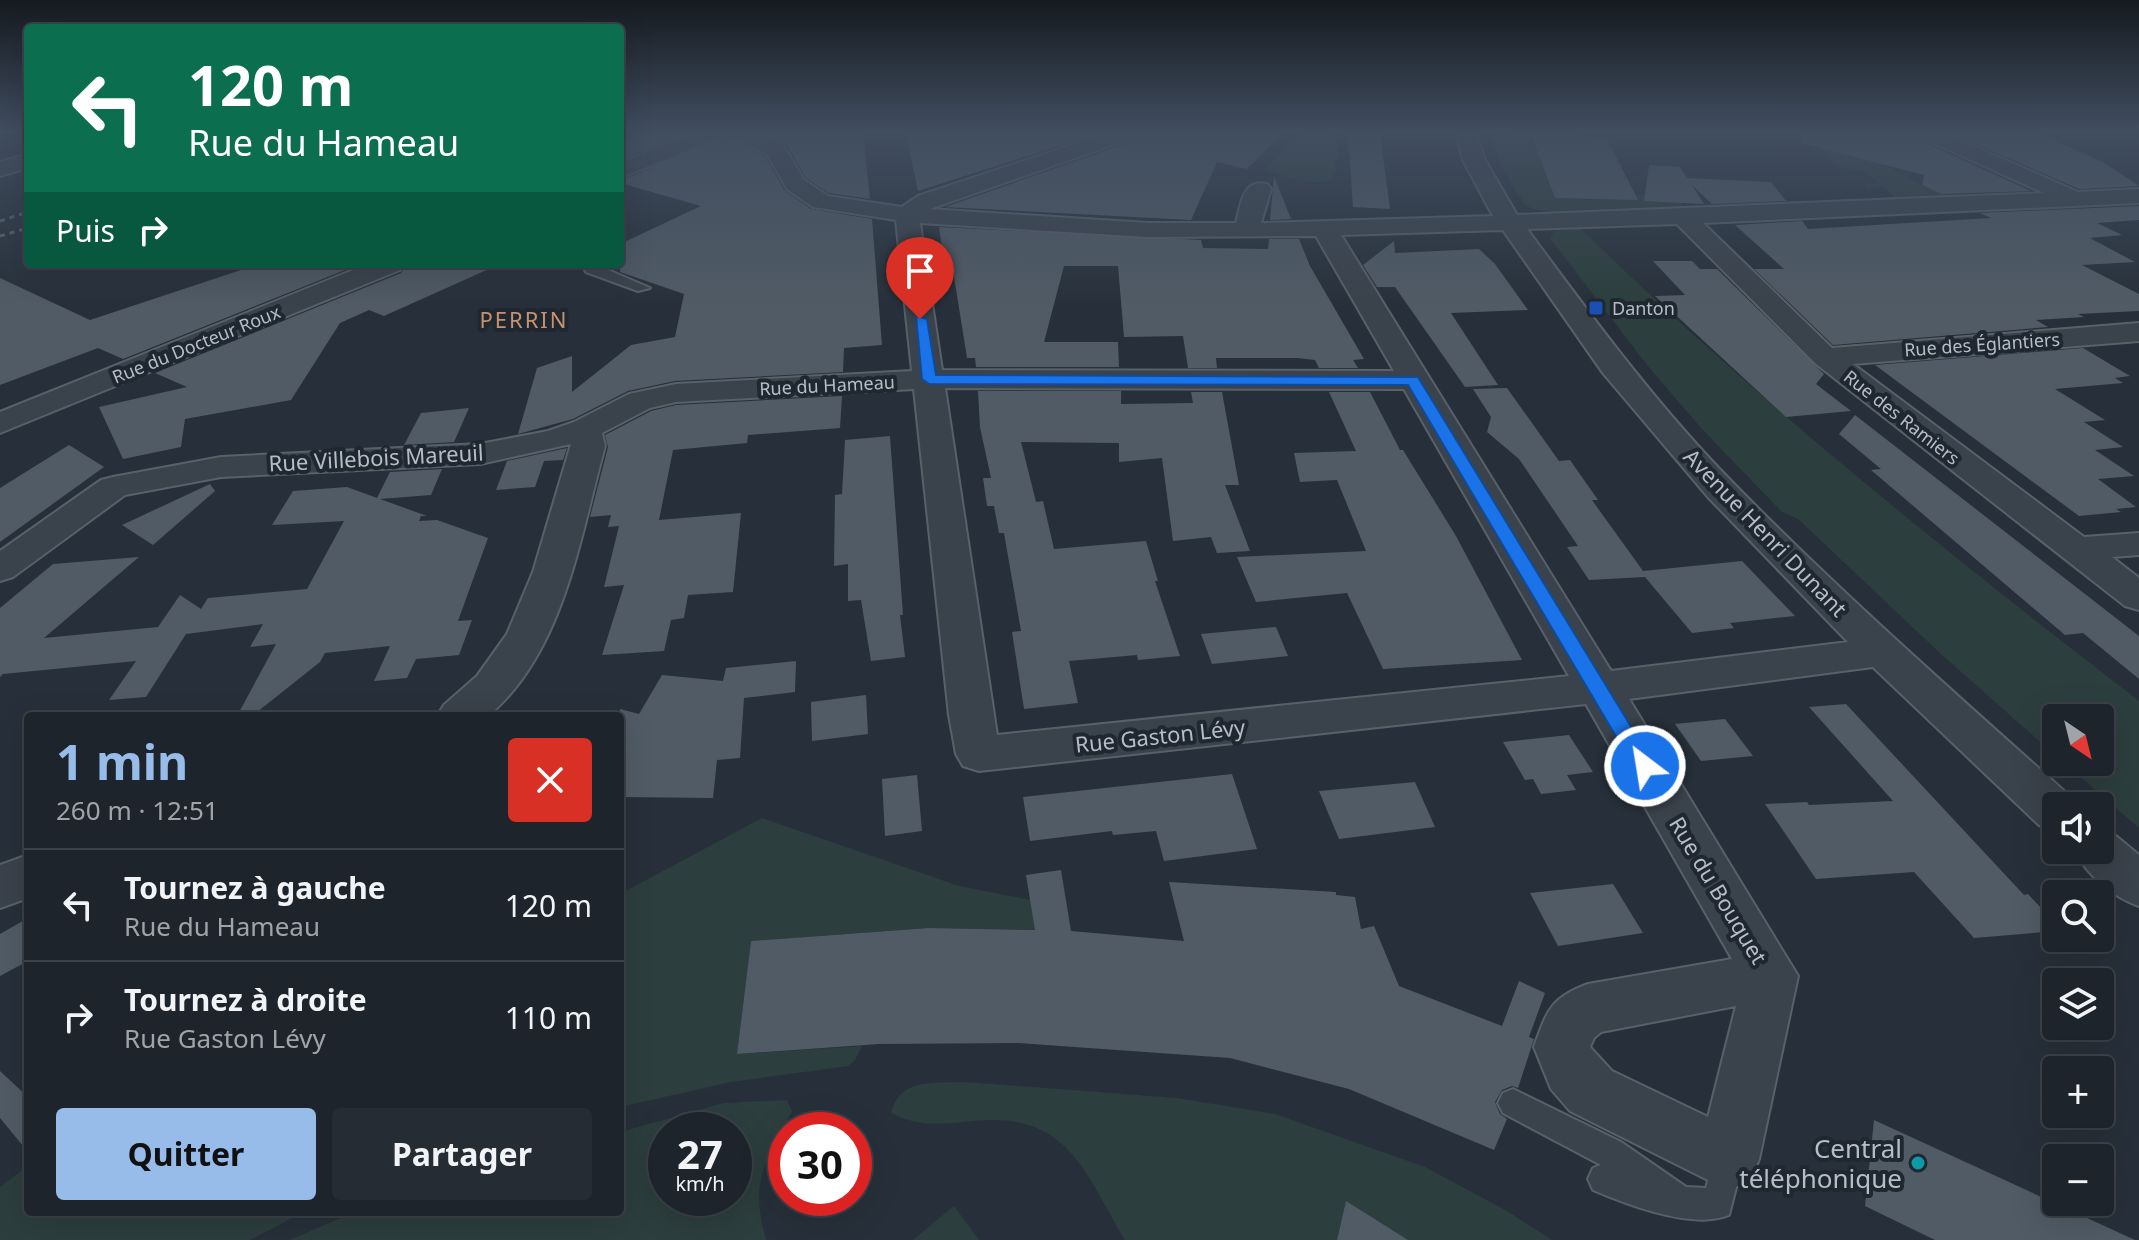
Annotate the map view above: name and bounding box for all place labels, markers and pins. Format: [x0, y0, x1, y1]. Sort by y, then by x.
pin [886, 237, 954, 319]
place label: Danton [1612, 296, 1675, 320]
marker: Danton [1587, 299, 1605, 317]
place label: Central téléphonique [1739, 1130, 1902, 1196]
marker: Central téléphonique [1909, 1154, 1927, 1172]

